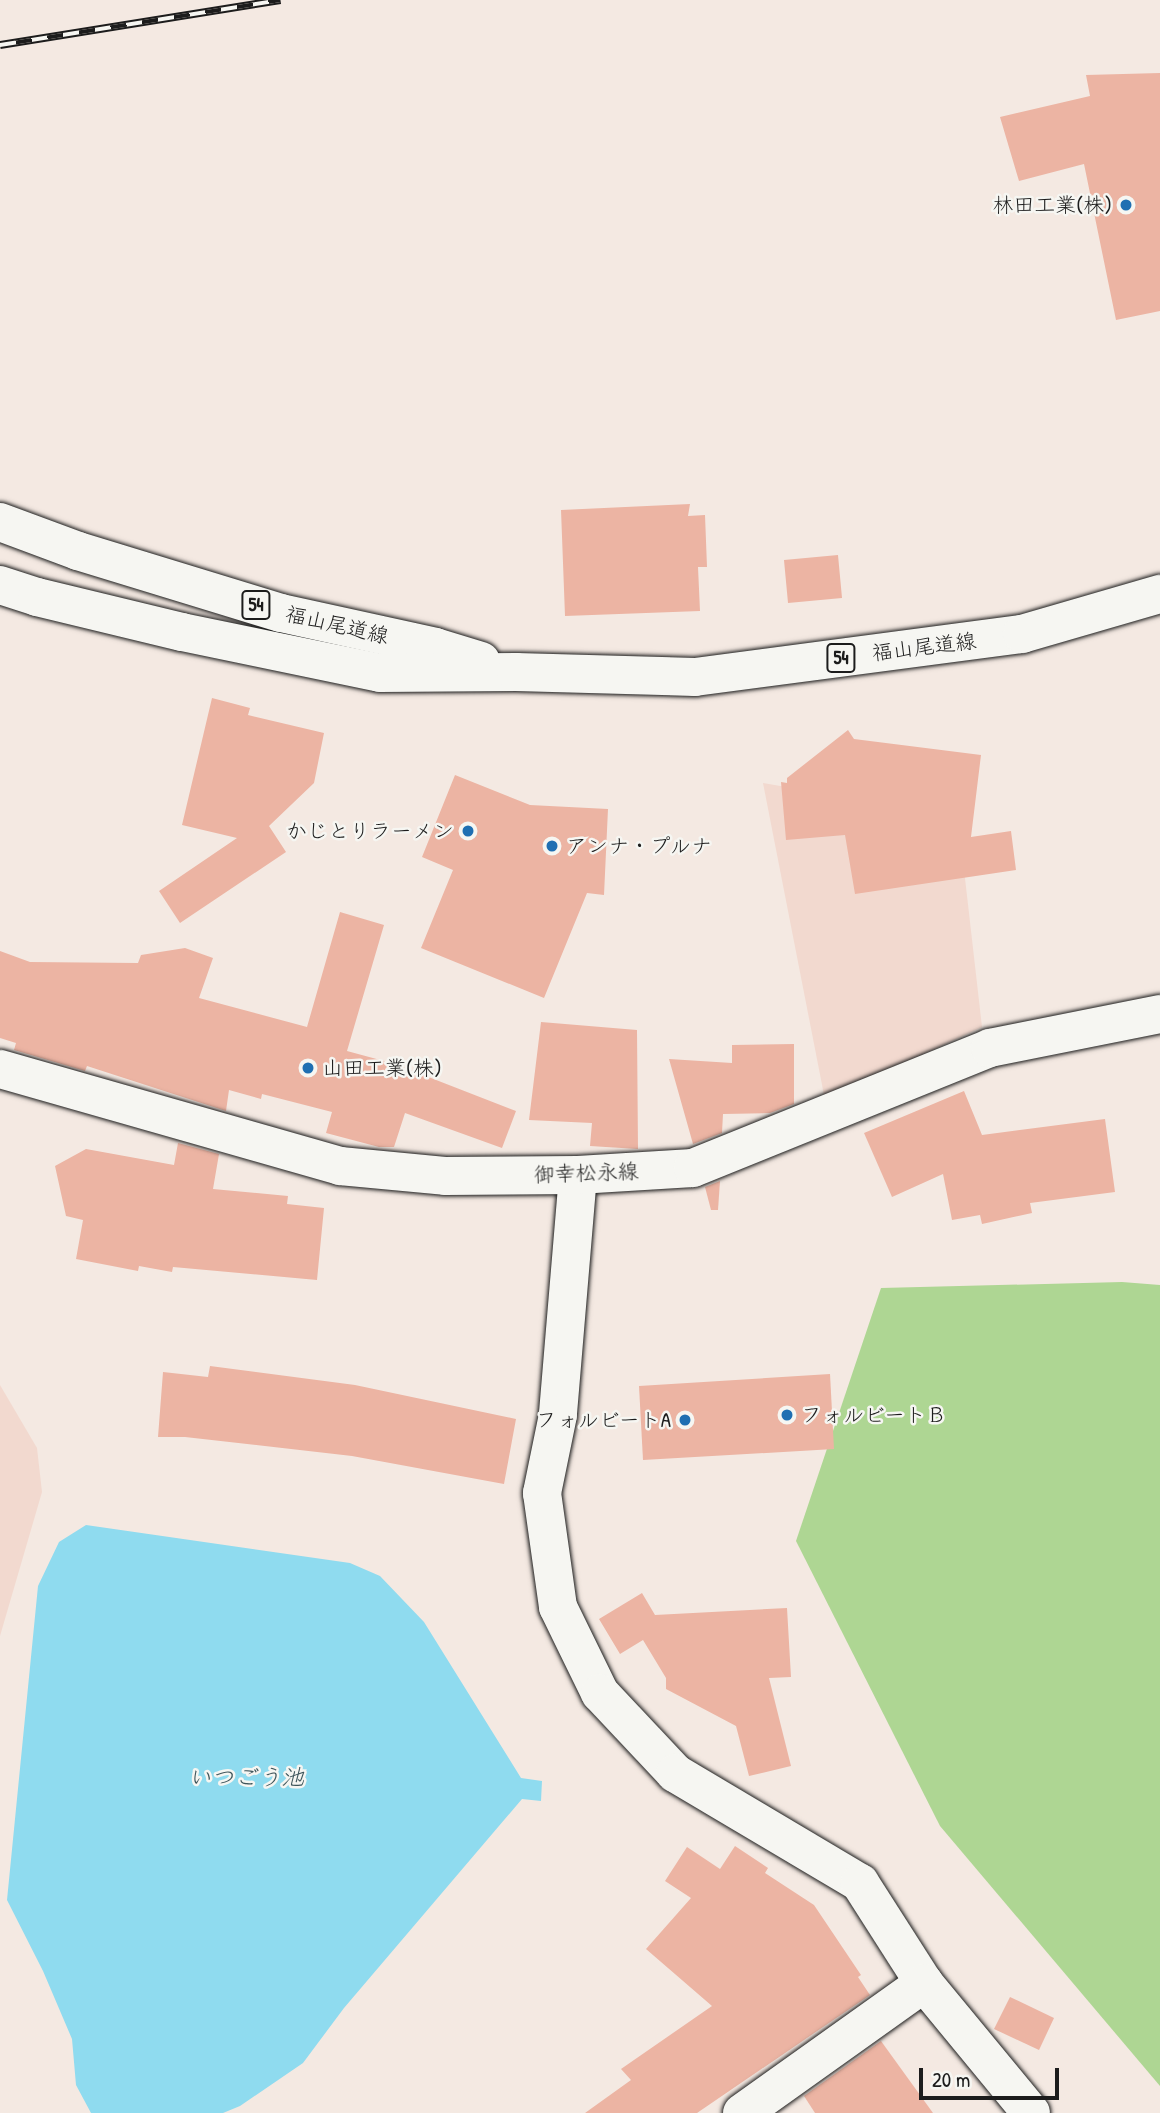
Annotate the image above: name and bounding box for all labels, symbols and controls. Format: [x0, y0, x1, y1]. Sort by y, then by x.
place label: 林田工業(株) [992, 192, 1112, 218]
marker: 林田工業(株) [1118, 197, 1134, 213]
road number: 54 [240, 590, 272, 620]
street label: 福山尾道線 [283, 601, 391, 649]
street label: 福山尾道線 [870, 628, 978, 666]
road number: 54 [825, 642, 857, 674]
place label: かじとりラーメン [286, 818, 454, 844]
marker: かじとりラーメン [460, 823, 476, 839]
place label: アンナ・プルナ [566, 833, 713, 859]
marker: アンナ・プルナ [544, 838, 560, 854]
place label: 山田工業(株) [322, 1055, 442, 1081]
marker: 山田工業(株) [300, 1060, 316, 1076]
street label: 御幸松永線 [533, 1159, 639, 1187]
place label: フォルビートＢ [801, 1402, 947, 1428]
place label: フォルビートA [536, 1407, 671, 1433]
marker: フォルビートＢ [779, 1407, 795, 1423]
marker: フォルビートA [677, 1412, 693, 1428]
water label: いつごう池 [189, 1763, 303, 1791]
scale bar [922, 2054, 1062, 2098]
text: 20 m [932, 2065, 970, 2094]

